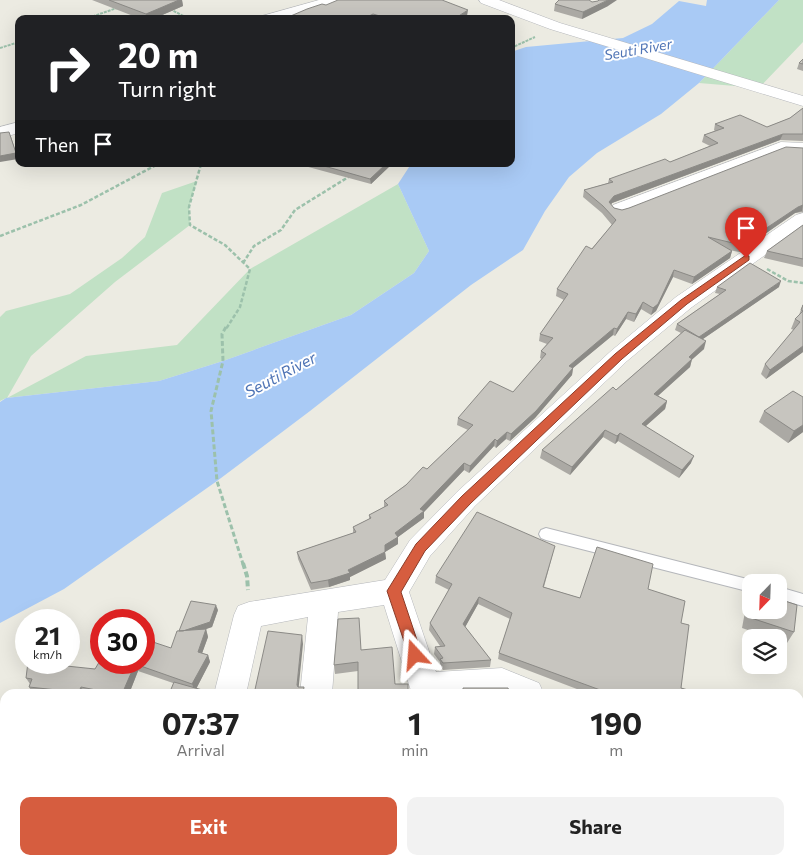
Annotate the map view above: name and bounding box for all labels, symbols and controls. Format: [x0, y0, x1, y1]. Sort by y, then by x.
text: 20 m [118, 32, 198, 75]
icon: right [35, 35, 100, 100]
water label: Seuti River [603, 35, 674, 63]
text: Turn right [118, 75, 216, 102]
icon: arrive [89, 130, 117, 158]
text: Then [35, 133, 79, 156]
pin [725, 207, 767, 258]
icon: arrive [732, 214, 760, 242]
water label: Seuti River [241, 347, 320, 401]
north arrow [742, 574, 788, 619]
map controls [742, 574, 787, 674]
speed limit sign: 30 [90, 609, 155, 674]
text: 21 [35, 620, 60, 650]
position arrow [388, 628, 440, 680]
button: layers [742, 629, 787, 674]
text: km/h [33, 647, 62, 661]
text: 07:37 [162, 704, 240, 741]
text: 1 [408, 704, 422, 741]
text: 190 [590, 704, 642, 741]
text: Arrival [176, 740, 225, 759]
text: min [401, 740, 428, 759]
text: m [609, 740, 623, 759]
button: Exit [20, 797, 397, 855]
button: Share [407, 797, 784, 855]

